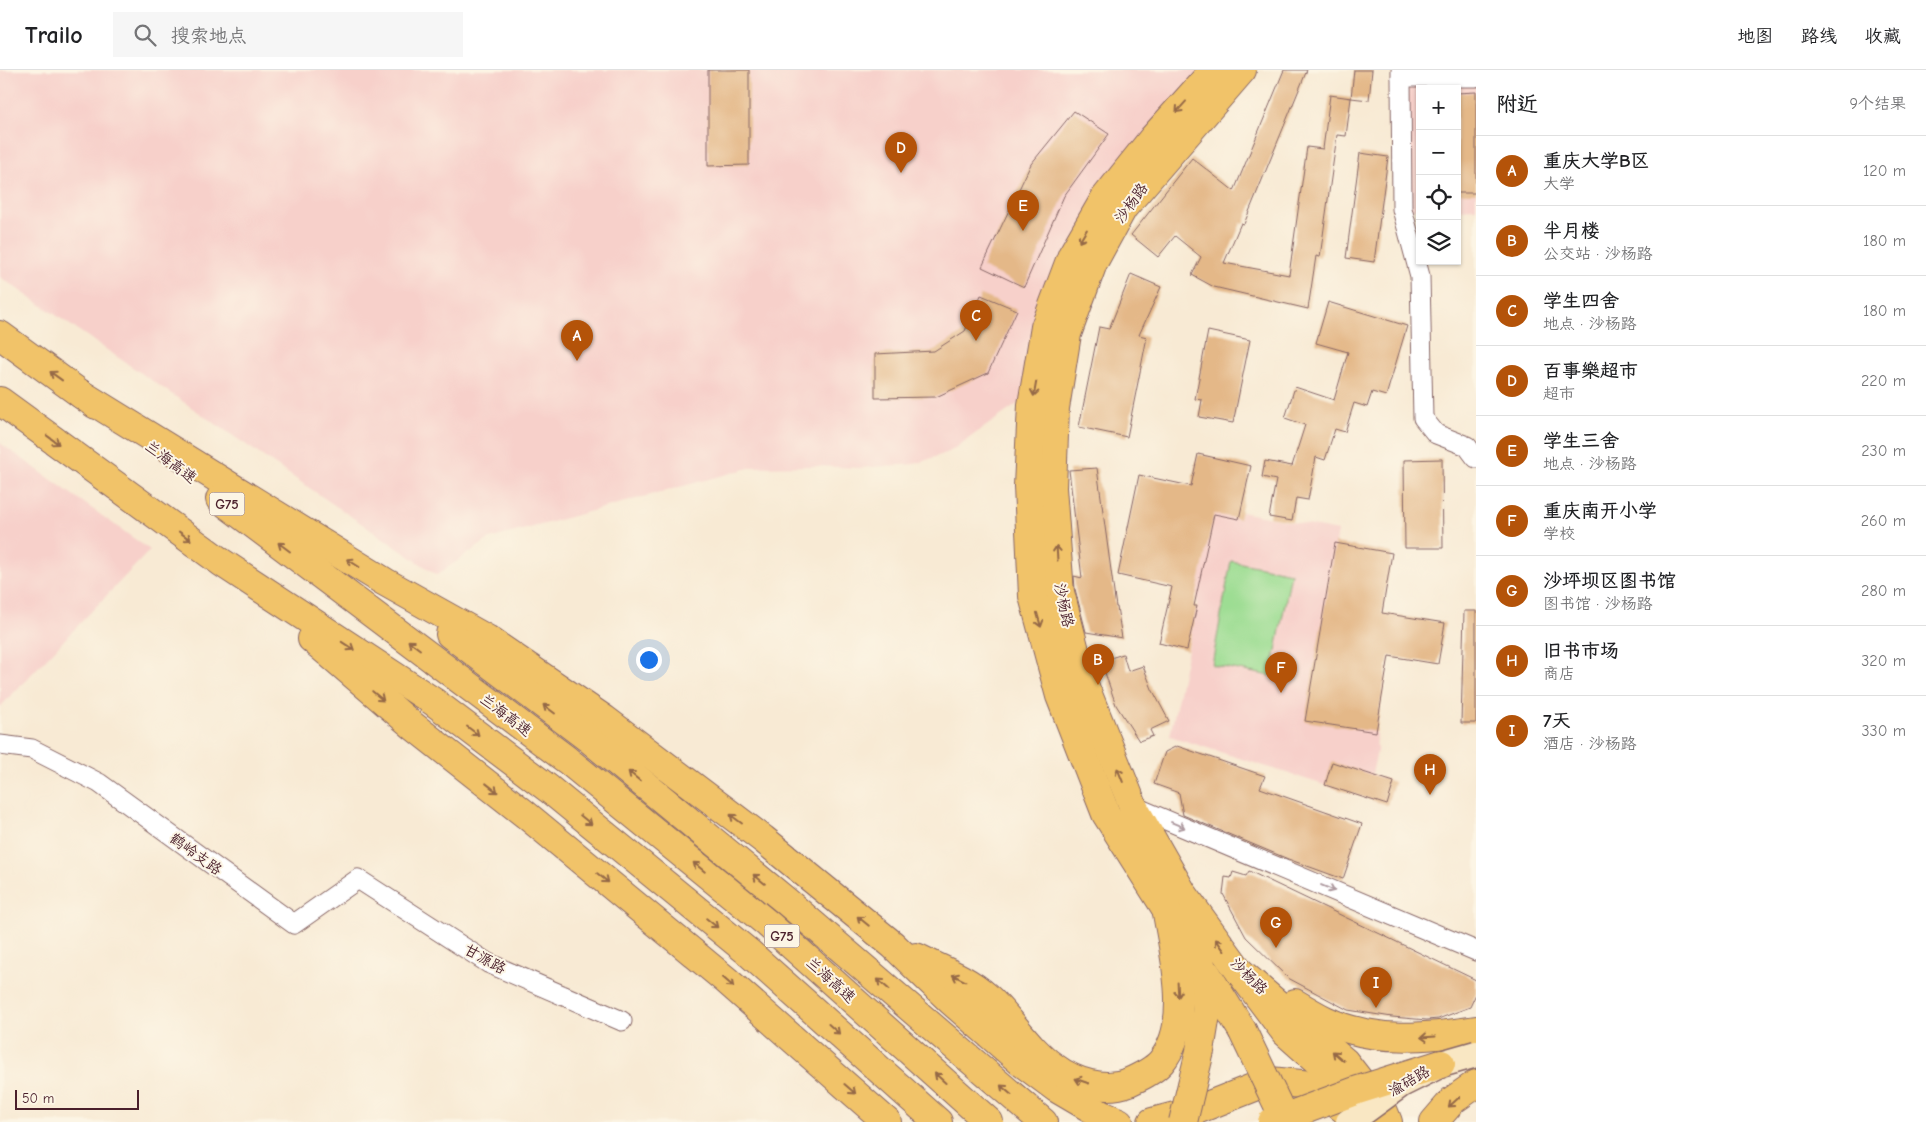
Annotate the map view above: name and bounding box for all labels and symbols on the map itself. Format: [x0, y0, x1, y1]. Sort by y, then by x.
one-way arrow [1176, 100, 1187, 113]
pin: D [885, 132, 917, 173]
street label: 沙杨路 [1110, 180, 1152, 226]
pin: E [1007, 190, 1039, 231]
one-way arrow [1078, 228, 1088, 242]
pin: C [960, 300, 992, 341]
pin: A [561, 320, 593, 361]
one-way arrow [49, 371, 63, 381]
one-way arrow [1029, 381, 1039, 397]
one-way arrow [46, 435, 60, 445]
street label: 兰海高速 [142, 437, 200, 487]
road number: G75 [210, 492, 244, 516]
one-way arrow [178, 530, 191, 541]
one-way arrow [277, 542, 291, 552]
one-way arrow [1052, 545, 1061, 561]
one-way arrow [347, 557, 361, 567]
street label: 沙杨路 [1051, 581, 1077, 629]
one-way arrow [1035, 612, 1045, 628]
one-way arrow [407, 640, 421, 650]
one-way arrow [341, 641, 355, 651]
pin: B [1082, 644, 1114, 685]
your location [636, 647, 662, 673]
pin: F [1265, 652, 1297, 693]
one-way arrow [371, 690, 384, 701]
street label: 兰海高速 [477, 690, 535, 740]
one-way arrow [542, 704, 556, 714]
one-way arrow [466, 726, 479, 737]
pin: H [1414, 754, 1446, 795]
one-way arrow [1115, 768, 1125, 783]
one-way arrow [628, 770, 641, 781]
one-way arrow [485, 782, 498, 793]
one-way arrow [580, 814, 593, 825]
one-way arrow [730, 814, 743, 825]
one-way arrow [1170, 821, 1185, 830]
street label: 鹤岭支路 [166, 829, 226, 879]
one-way arrow [693, 862, 706, 873]
one-way arrow [596, 873, 609, 884]
one-way arrow [753, 873, 766, 884]
one-way arrow [1320, 883, 1335, 893]
pin: G [1260, 907, 1292, 948]
one-way arrow [857, 916, 870, 927]
one-way arrow [705, 917, 718, 928]
road number: G75 [764, 924, 800, 948]
one-way arrow [1215, 938, 1225, 952]
street label: 甘源路 [461, 940, 509, 978]
street label: 兰海高速 [803, 953, 859, 1007]
street label: 沙杨路 [1227, 954, 1271, 998]
pin: I [1360, 967, 1392, 1008]
one-way arrow [952, 973, 967, 982]
one-way arrow [721, 976, 734, 987]
one-way arrow [877, 979, 890, 990]
one-way arrow [1173, 981, 1183, 997]
one-way arrow [828, 1024, 841, 1035]
one-way arrow [1420, 1032, 1436, 1041]
one-way arrow [1331, 1050, 1344, 1062]
street label: 渝碚路 [1385, 1062, 1433, 1100]
one-way arrow [934, 1073, 947, 1084]
one-way arrow [1074, 1076, 1090, 1085]
one-way arrow [843, 1083, 856, 1094]
one-way arrow [1000, 1085, 1013, 1096]
scale bar [15, 1087, 139, 1110]
one-way arrow [1447, 1096, 1460, 1107]

